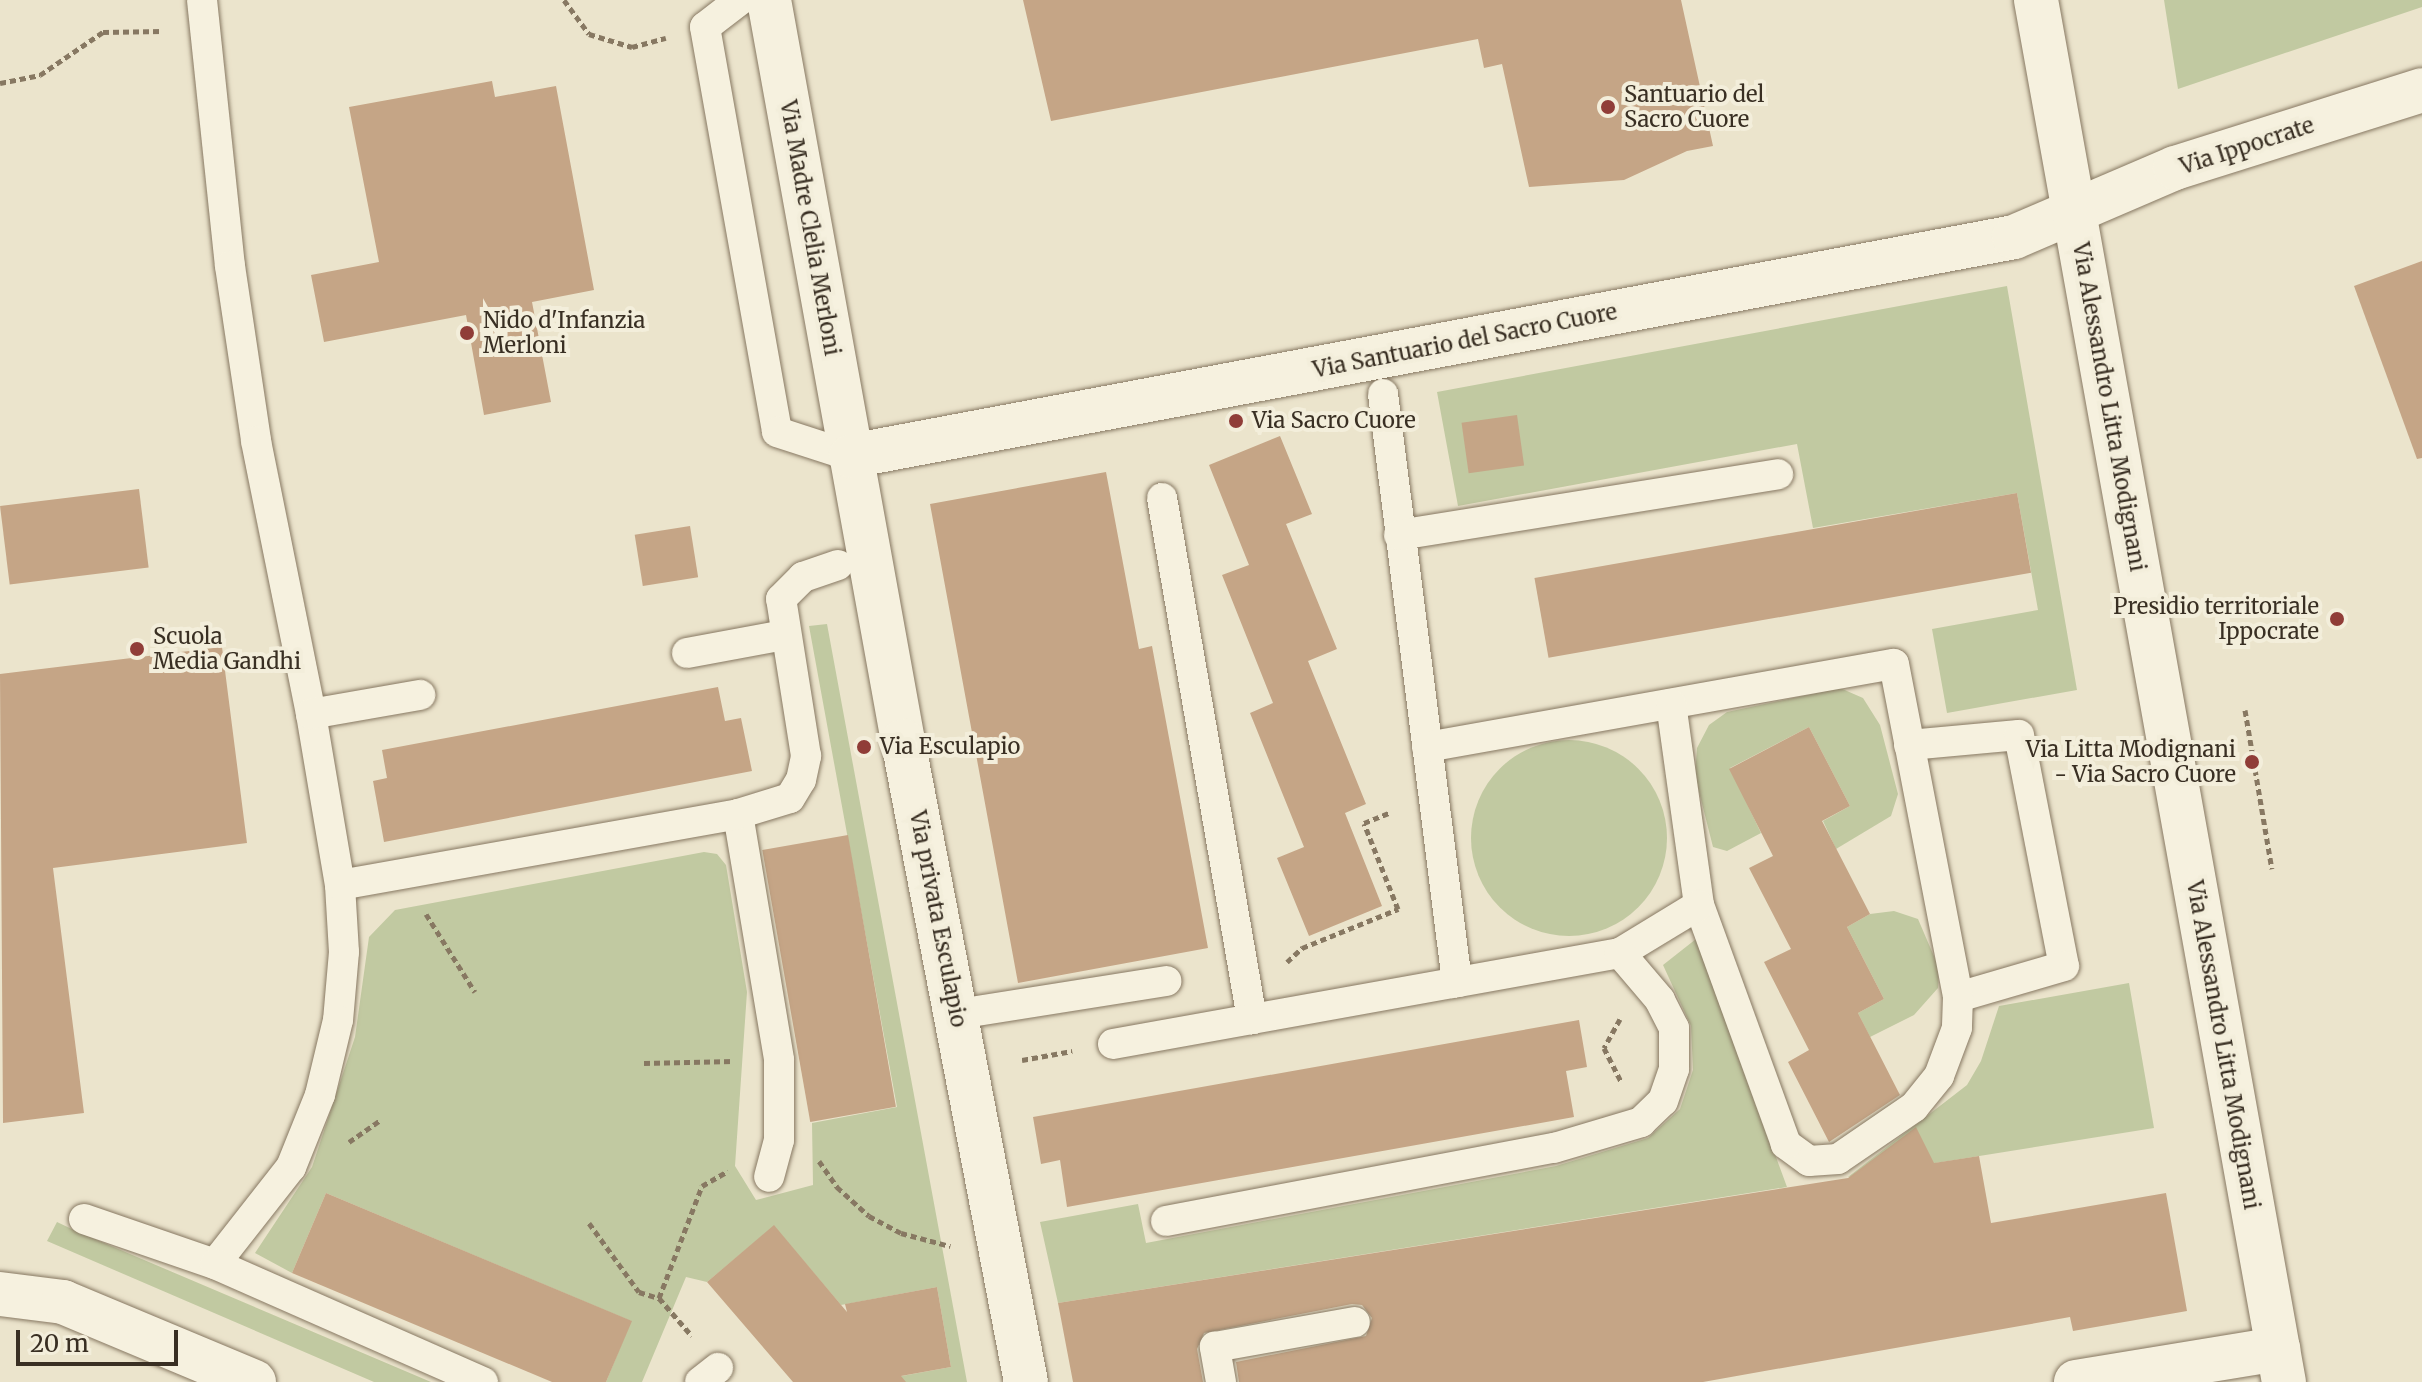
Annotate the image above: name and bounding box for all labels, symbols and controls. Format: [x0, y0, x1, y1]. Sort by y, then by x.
place label: Santuario del Sacro Cuore [1624, 81, 1764, 132]
street label: Via Madre Clelia Merloni [775, 98, 845, 358]
marker: Santuario del Sacro Cuore [1599, 98, 1617, 116]
street label: Via Ippocrate [2177, 112, 2317, 180]
street label: Via Alessandro Litta Modignani [2067, 240, 2151, 574]
street label: Via Santuario del Sacro Cuore [1311, 299, 1619, 383]
place label: Nido d'Infanzia Merloni [483, 307, 645, 358]
marker: Nido d'Infanzia Merloni [458, 324, 476, 342]
place label: Via Sacro Cuore [1252, 408, 1416, 434]
marker: Via Sacro Cuore [1227, 412, 1245, 430]
place label: Presidio territoriale Ippocrate [2113, 593, 2319, 644]
marker: Presidio territoriale Ippocrate [2326, 608, 2348, 630]
place label: Scuola Media Gandhi [153, 623, 301, 674]
marker: Scuola Media Gandhi [128, 640, 146, 658]
place label: Via Esculapio [880, 734, 1020, 760]
place label: Via Litta Modignani - Via Sacro Cuore [2026, 736, 2236, 788]
marker: Via Esculapio [855, 738, 873, 756]
marker: Via Litta Modignani - Via Sacro Cuore [2243, 753, 2261, 771]
street label: Via privata Esculapio [904, 808, 972, 1030]
street label: Via Alessandro Litta Modignani [2181, 878, 2265, 1212]
scale bar [20, 1314, 182, 1364]
text: 20 m [30, 1328, 89, 1359]

